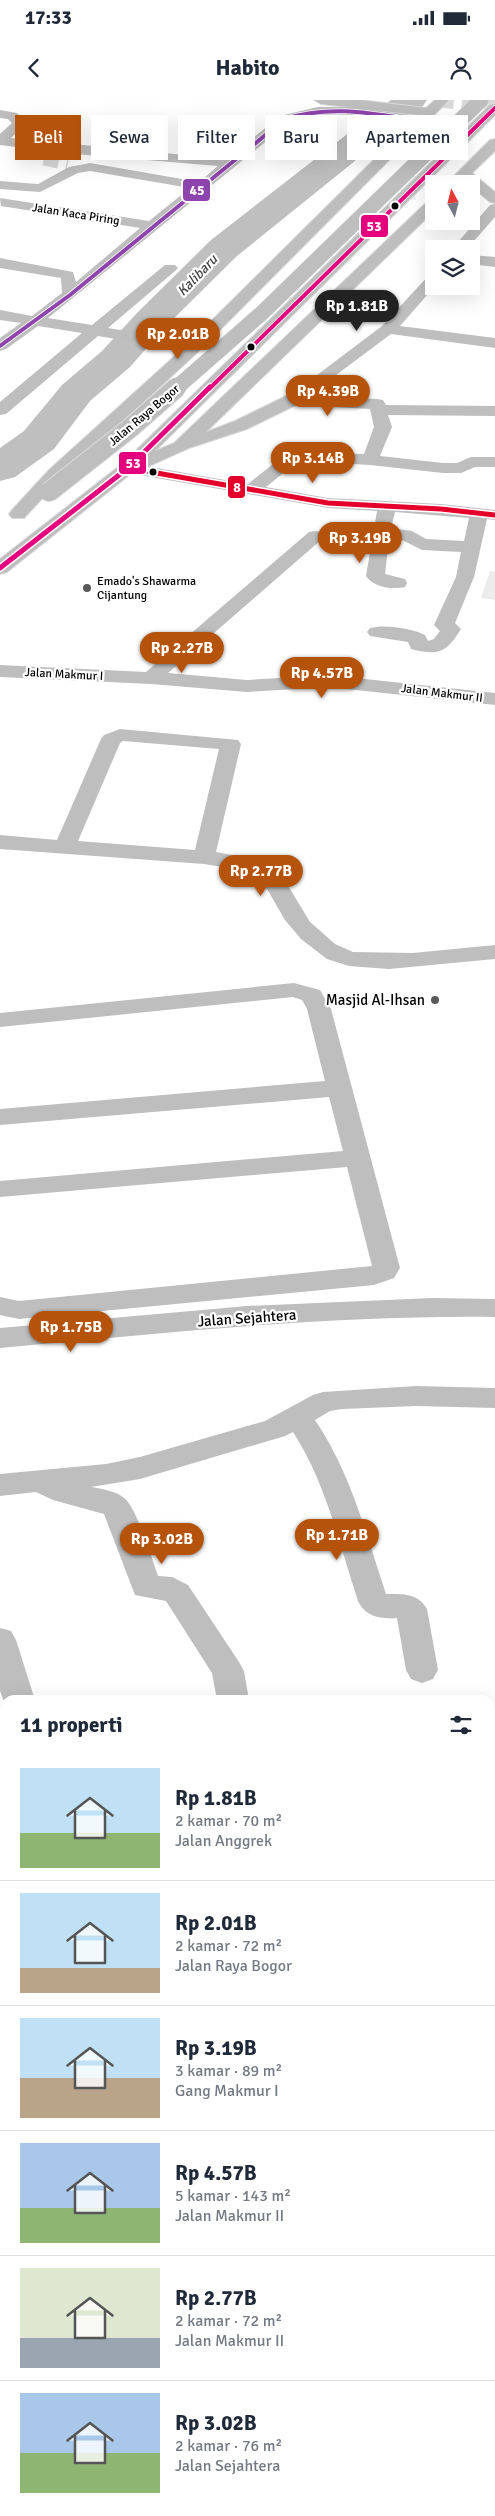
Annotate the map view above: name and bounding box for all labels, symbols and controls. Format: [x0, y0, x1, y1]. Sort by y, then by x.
text: 17:33 [25, 6, 72, 30]
icon: back [20, 54, 48, 82]
text: Habito [215, 54, 280, 81]
icon: person [447, 54, 475, 82]
chip: Beli [15, 115, 81, 160]
chip: Sewa [91, 115, 168, 160]
chip: Filter [178, 115, 255, 160]
chip: Baru [265, 115, 337, 160]
chip: Apartemen [347, 115, 468, 160]
north arrow [425, 175, 480, 230]
map controls [425, 175, 480, 295]
line badge: 45 [182, 178, 211, 202]
text: 45 [189, 182, 205, 199]
street label: Jalan Kaca Piring [31, 200, 121, 229]
unlabelled marker [390, 201, 400, 211]
line badge: 53 [360, 214, 389, 238]
text: 53 [366, 218, 382, 235]
button: layers [425, 240, 480, 295]
water label: Kalibaru [174, 250, 222, 299]
pin: Rp 1.81B [305, 290, 409, 332]
text: Rp 1.81B [326, 296, 388, 316]
pin: Rp 2.01B [126, 318, 230, 360]
text: Rp 2.01B [147, 324, 209, 344]
unlabelled marker [246, 342, 256, 352]
pin: Rp 4.39B [276, 374, 380, 417]
street label: Jalan Raya Bogor [106, 381, 183, 449]
text: Rp 4.39B [297, 381, 359, 401]
pin: Rp 3.14B [261, 442, 365, 484]
text: Rp 3.14B [282, 448, 344, 468]
line badge: 53 [118, 451, 147, 475]
text: 53 [125, 455, 141, 472]
unlabelled marker [148, 467, 158, 477]
line badge: 8 [227, 475, 246, 499]
text: 8 [233, 479, 241, 496]
pin: Rp 3.19B [308, 522, 412, 564]
text: Rp 3.19B [329, 528, 391, 548]
place label: Emado's Shawarma Cijantung [97, 574, 196, 603]
marker: Emado's Shawarma Cijantung [81, 582, 93, 594]
pin: Rp 2.27B [130, 632, 234, 674]
text: Rp 2.27B [151, 638, 213, 658]
pin: Rp 4.57B [270, 656, 374, 699]
text: Rp 4.57B [291, 663, 353, 683]
street label: Jalan Makmur I [24, 665, 104, 684]
street label: Jalan Makmur II [400, 681, 484, 706]
pin: Rp 2.77B [209, 854, 313, 897]
text: Rp 2.77B [230, 861, 292, 881]
place label: Masjid Al-Ihsan [326, 991, 425, 1009]
marker: Masjid Al-Ihsan [429, 994, 441, 1006]
street label: Jalan Sejahtera [197, 1306, 297, 1330]
pin: Rp 1.75B [19, 1310, 123, 1353]
text: Rp 1.75B [40, 1317, 102, 1337]
pin: Rp 1.71B [285, 1518, 389, 1561]
pin: Rp 3.02B [110, 1522, 214, 1565]
text: Rp 1.71B [306, 1525, 368, 1545]
text: Rp 3.02B [131, 1529, 193, 1549]
icon: filters [447, 1711, 475, 1739]
text: 11 properti [20, 1712, 123, 1738]
text: Rp 1.81B [175, 1785, 257, 1811]
icon: home [60, 1788, 120, 1848]
text: 2 kamar · 70 m² [175, 1811, 282, 1831]
text: Jalan Anggrek [175, 1831, 272, 1851]
text: Rp 2.01B [175, 1910, 257, 1936]
icon: home [60, 1913, 120, 1973]
text: 2 kamar · 72 m² [175, 1936, 282, 1956]
text: Jalan Raya Bogor [175, 1956, 292, 1976]
text: Rp 3.19B [175, 2035, 257, 2061]
icon: home [60, 2038, 120, 2098]
text: 3 kamar · 89 m² [175, 2061, 282, 2081]
text: Gang Makmur I [175, 2081, 279, 2101]
text: Rp 4.57B [175, 2160, 257, 2186]
icon: home [60, 2163, 120, 2223]
text: 5 kamar · 143 m² [175, 2186, 291, 2206]
text: Jalan Makmur II [175, 2206, 284, 2226]
text: Rp 2.77B [175, 2285, 257, 2311]
icon: home [60, 2288, 120, 2348]
text: 2 kamar · 72 m² [175, 2311, 282, 2331]
text: Jalan Makmur II [175, 2331, 284, 2351]
text: Rp 3.02B [175, 2410, 257, 2436]
icon: home [60, 2413, 120, 2473]
text: 2 kamar · 76 m² [175, 2436, 282, 2456]
text: Jalan Sejahtera [175, 2456, 280, 2476]

